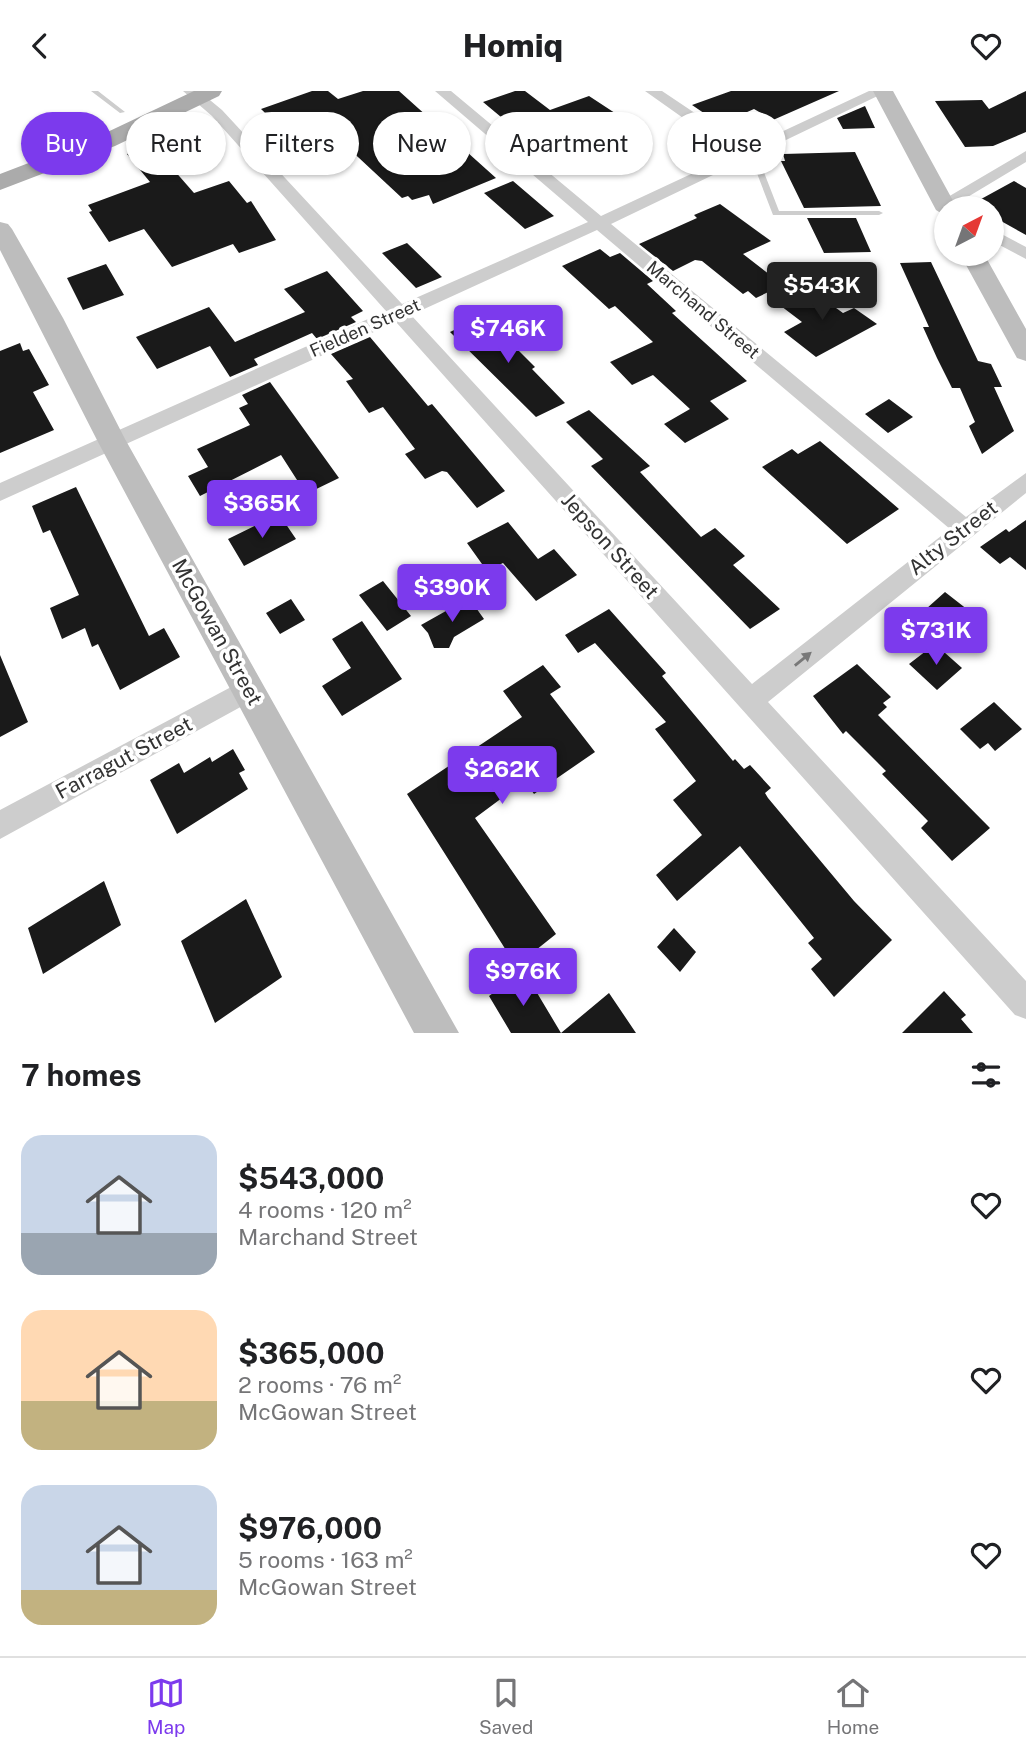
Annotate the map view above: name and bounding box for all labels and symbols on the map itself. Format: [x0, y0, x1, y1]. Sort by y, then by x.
north arrow [934, 196, 1004, 266]
street label: Marchand Street [643, 256, 764, 363]
pin: $543K [773, 263, 871, 322]
street label: Fielden Street [306, 294, 423, 361]
pin: $746K [459, 306, 557, 365]
pin: $365K [213, 481, 311, 540]
street label: Jepson Street [556, 488, 664, 604]
street label: Alty Street [903, 495, 1002, 580]
street label: McGowan Street [167, 554, 268, 709]
pin: $390K [403, 565, 501, 624]
pin: $731K [887, 607, 985, 667]
one-way arrow [794, 651, 812, 666]
street label: Farragut Street [51, 711, 196, 804]
pin: $262K [453, 747, 551, 806]
pin: $976K [474, 949, 572, 1008]

